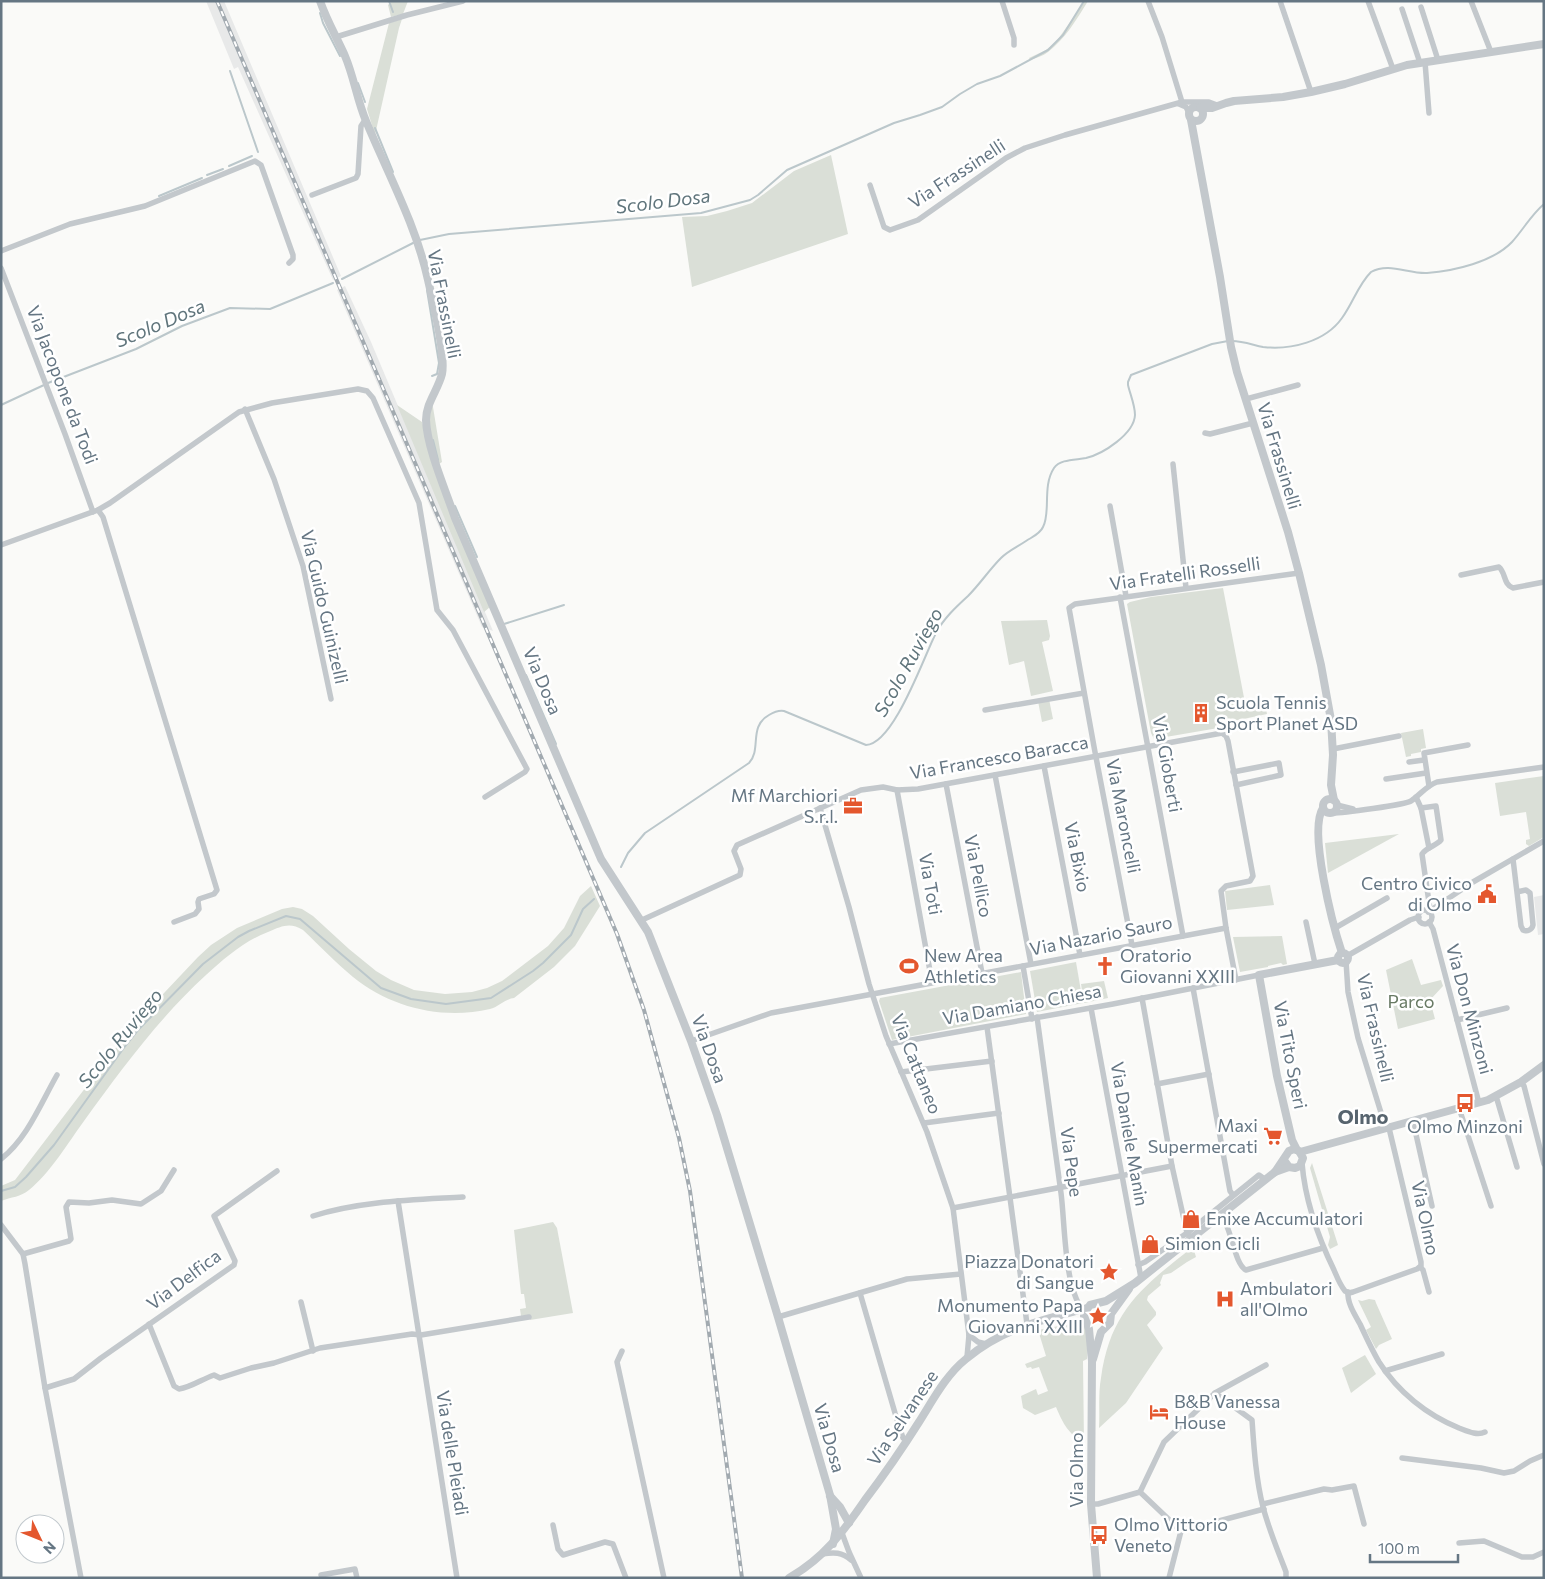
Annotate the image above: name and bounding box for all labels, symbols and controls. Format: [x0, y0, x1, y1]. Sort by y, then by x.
street label: Via Frassinelli [904, 134, 1009, 213]
water label: Scolo Dosa [614, 183, 712, 218]
street label: Via Frassinelli [424, 247, 466, 360]
water label: Scolo Dosa [111, 293, 208, 352]
street label: Via Jacopone da Todi [23, 302, 103, 467]
street label: Via Frassinelli [1253, 399, 1307, 512]
street label: Via Guido Guinizelli [297, 528, 353, 686]
street label: Via Fratelli Rosselli [1108, 552, 1262, 594]
water label: Scolo Ruviego [868, 603, 947, 720]
street label: Via Dosa [519, 644, 567, 718]
place label: Scuola Tennis Sport Planet ASD [1216, 691, 1358, 734]
building icon: Scuola Tennis Sport Planet ASD [1190, 702, 1212, 724]
street label: Via Gioberti [1149, 714, 1187, 814]
street label: Via Francesco Baracca [908, 730, 1090, 784]
street label: Via Maroncelli [1102, 757, 1146, 875]
place label: Mf Marchiori S.r.l. [731, 784, 838, 827]
office icon: Mf Marchiori S.r.l. [842, 795, 864, 817]
street label: Via Bixio [1060, 820, 1096, 894]
street label: Via Pellico [960, 833, 998, 919]
street label: Via Toti [915, 851, 947, 917]
place label: Centro Civico di Olmo [1361, 872, 1472, 915]
public building icon: Centro Civico di Olmo [1476, 883, 1498, 905]
street label: Via Nazario Sauro [1028, 910, 1174, 960]
street label: Via Don Minzoni [1442, 941, 1498, 1077]
place label: New Area Athletics [924, 944, 1003, 987]
place label: Oratorio Giovanni XXIII [1120, 944, 1235, 987]
sports icon: New Area Athletics [898, 955, 920, 977]
church icon: Oratorio Giovanni XXIII [1094, 955, 1116, 977]
street label: Via Frassinelli [1353, 971, 1399, 1084]
street label: Via Damiano Chiesa [941, 979, 1103, 1029]
water label: Scolo Ruviego [73, 983, 167, 1092]
park label: Parco [1387, 990, 1435, 1012]
street label: Via Tito Speri [1270, 999, 1312, 1111]
street label: Via Cattaneo [887, 1010, 947, 1117]
street label: Via Dosa [687, 1011, 732, 1086]
street label: Via Daniele Manin [1106, 1060, 1154, 1208]
bus stop icon: Olmo Minzoni [1454, 1092, 1476, 1114]
district label: Olmo [1337, 1104, 1389, 1128]
place label: Maxi Supermercati [1148, 1114, 1258, 1157]
place label: Olmo Minzoni [1407, 1115, 1523, 1137]
street label: Via Pepe [1056, 1125, 1088, 1198]
supermarket icon: Maxi Supermercati [1262, 1125, 1284, 1147]
street label: Via Olmo [1407, 1179, 1445, 1257]
place label: Enixe Accumulatori [1206, 1207, 1363, 1229]
shop icon: Enixe Accumulatori [1180, 1208, 1202, 1230]
place label: Simion Cicli [1165, 1232, 1260, 1254]
shop icon: Simion Cicli [1139, 1233, 1161, 1255]
street label: Via Delfica [142, 1244, 225, 1314]
place label: Piazza Donatori di Sangue [964, 1250, 1094, 1293]
place icon: Piazza Donatori di Sangue [1098, 1261, 1120, 1283]
place label: Ambulatori all'Olmo [1240, 1277, 1333, 1320]
hospital icon: Ambulatori all'Olmo [1214, 1288, 1236, 1310]
place label: Monumento Papa Giovanni XXIII [937, 1294, 1083, 1337]
place icon: Monumento Papa Giovanni XXIII [1087, 1305, 1109, 1327]
street label: Via Selvanese [862, 1366, 942, 1469]
street label: Via delle Pleiadi [432, 1389, 474, 1517]
place label: B&B Vanessa House [1174, 1390, 1280, 1433]
street label: Via Dosa [810, 1400, 850, 1475]
hotel icon: B&B Vanessa House [1148, 1401, 1170, 1423]
street label: Via Olmo [1065, 1432, 1087, 1508]
place label: Olmo Vittorio Veneto [1114, 1513, 1228, 1556]
north arrow [15, 1514, 65, 1564]
bus stop icon: Olmo Vittorio Veneto [1088, 1524, 1110, 1546]
scale bar [1370, 1532, 1458, 1564]
text: N [40, 1539, 60, 1558]
text: 100 m [1378, 1539, 1420, 1557]

